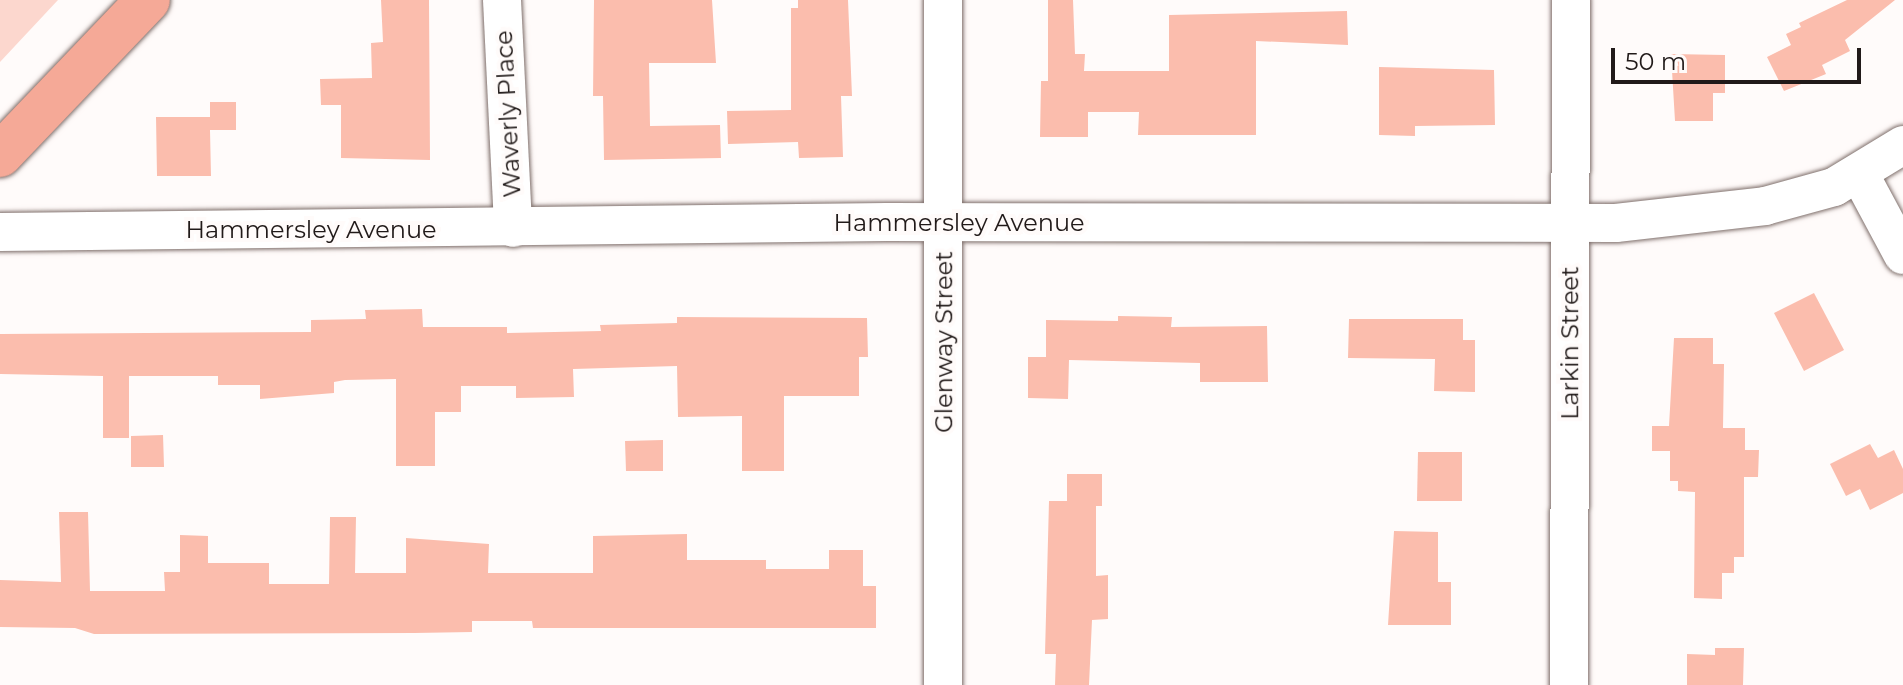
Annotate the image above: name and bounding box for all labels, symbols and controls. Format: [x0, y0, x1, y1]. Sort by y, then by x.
street label: Waverly Place [489, 30, 527, 198]
scale bar [1615, 32, 1865, 82]
text: 50 m [1625, 47, 1686, 76]
street label: Hammersley Avenue [833, 209, 1085, 237]
street label: Hammersley Avenue [185, 216, 437, 244]
street label: Glenway Street [930, 251, 958, 433]
street label: Larkin Street [1556, 266, 1584, 420]

